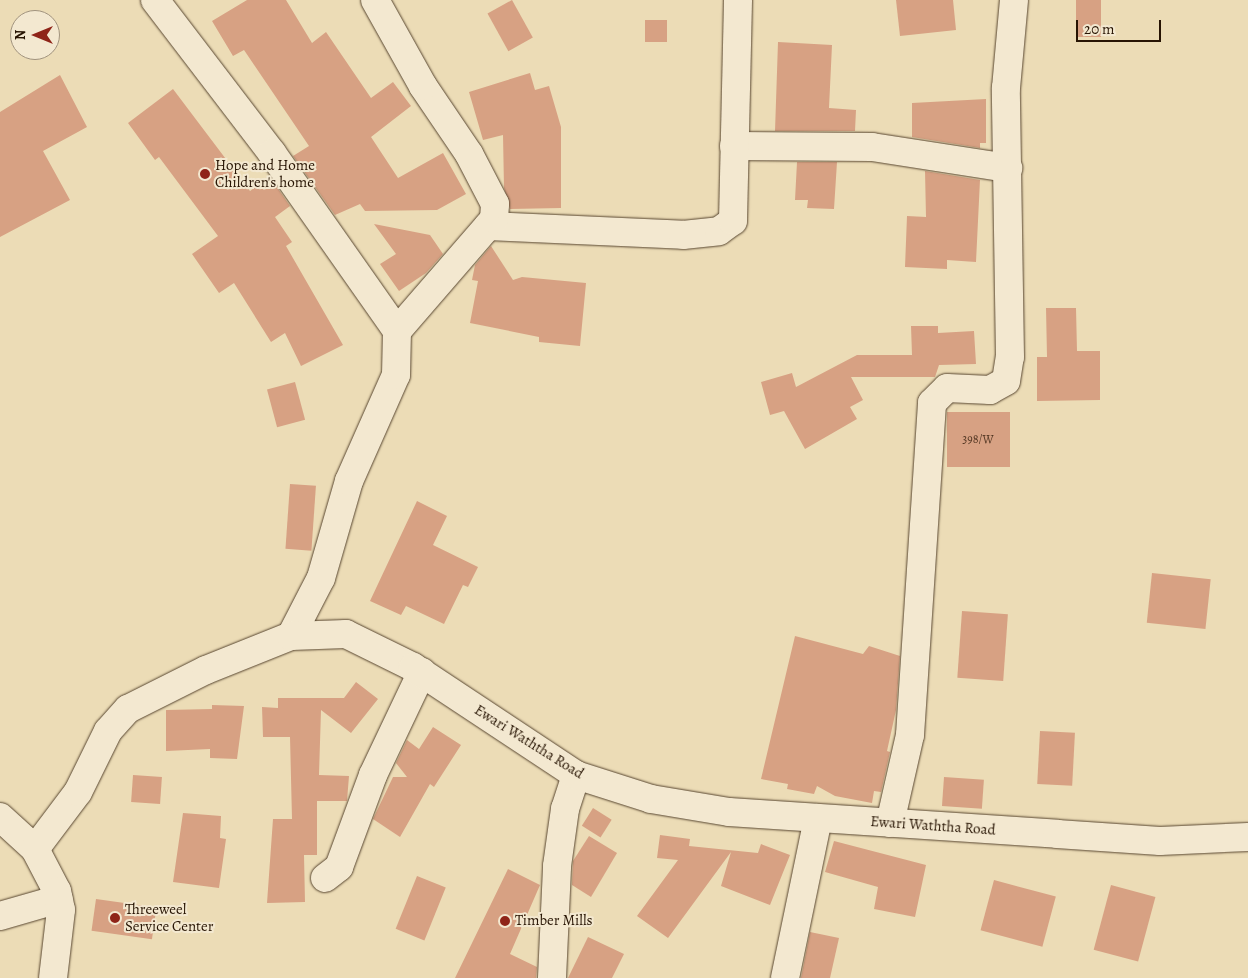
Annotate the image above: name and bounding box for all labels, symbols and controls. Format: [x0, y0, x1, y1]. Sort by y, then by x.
north arrow [10, 10, 60, 60]
scale bar [1078, 10, 1163, 42]
text: 20 m [1084, 19, 1115, 39]
text: N [11, 30, 30, 40]
place label: Hope and Home Children's home [215, 156, 315, 191]
marker: Hope and Home Children's home [199, 168, 211, 180]
house number: 398/W [962, 433, 994, 447]
street label: Ewari Waththa Road [471, 701, 587, 783]
street label: Ewari Waththa Road [870, 813, 996, 839]
place label: Threeweel Service Center [125, 900, 214, 935]
marker: Threeweel Service Center [109, 912, 121, 924]
place label: Timber Mills [515, 912, 593, 930]
marker: Timber Mills [499, 915, 511, 927]

